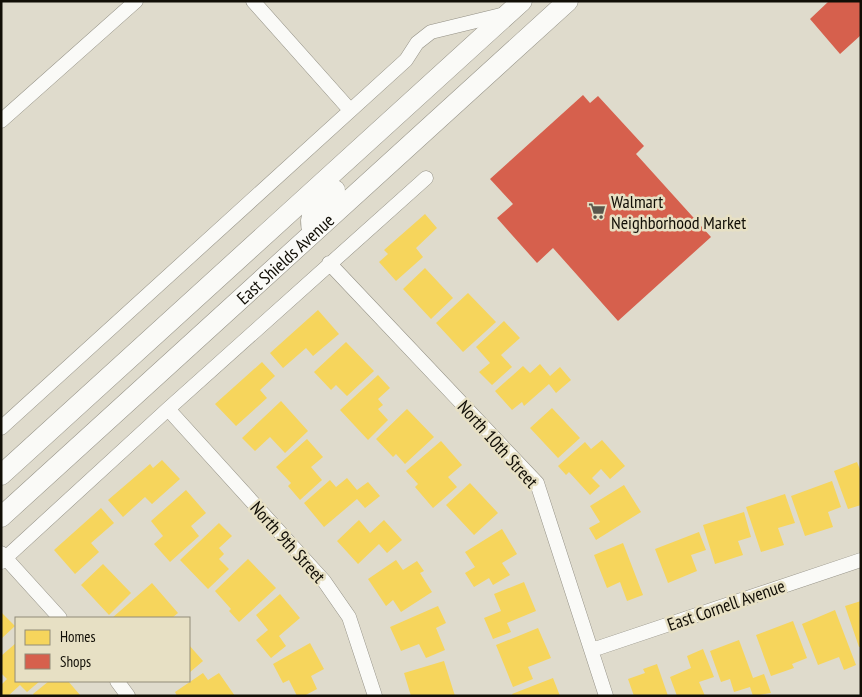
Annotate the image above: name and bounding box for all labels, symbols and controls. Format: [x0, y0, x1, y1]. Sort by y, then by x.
place label: Walmart Neighborhood Market [611, 190, 746, 234]
supermarket icon: Walmart Neighborhood Market [587, 201, 607, 221]
street label: East Shields Avenue [231, 208, 339, 309]
street label: North 10th Street [453, 396, 543, 492]
street label: North 9th Street [245, 497, 331, 587]
street label: East Cornell Avenue [664, 574, 788, 636]
legend [15, 617, 190, 682]
text: Homes [60, 627, 96, 646]
text: Shops [60, 652, 91, 671]

